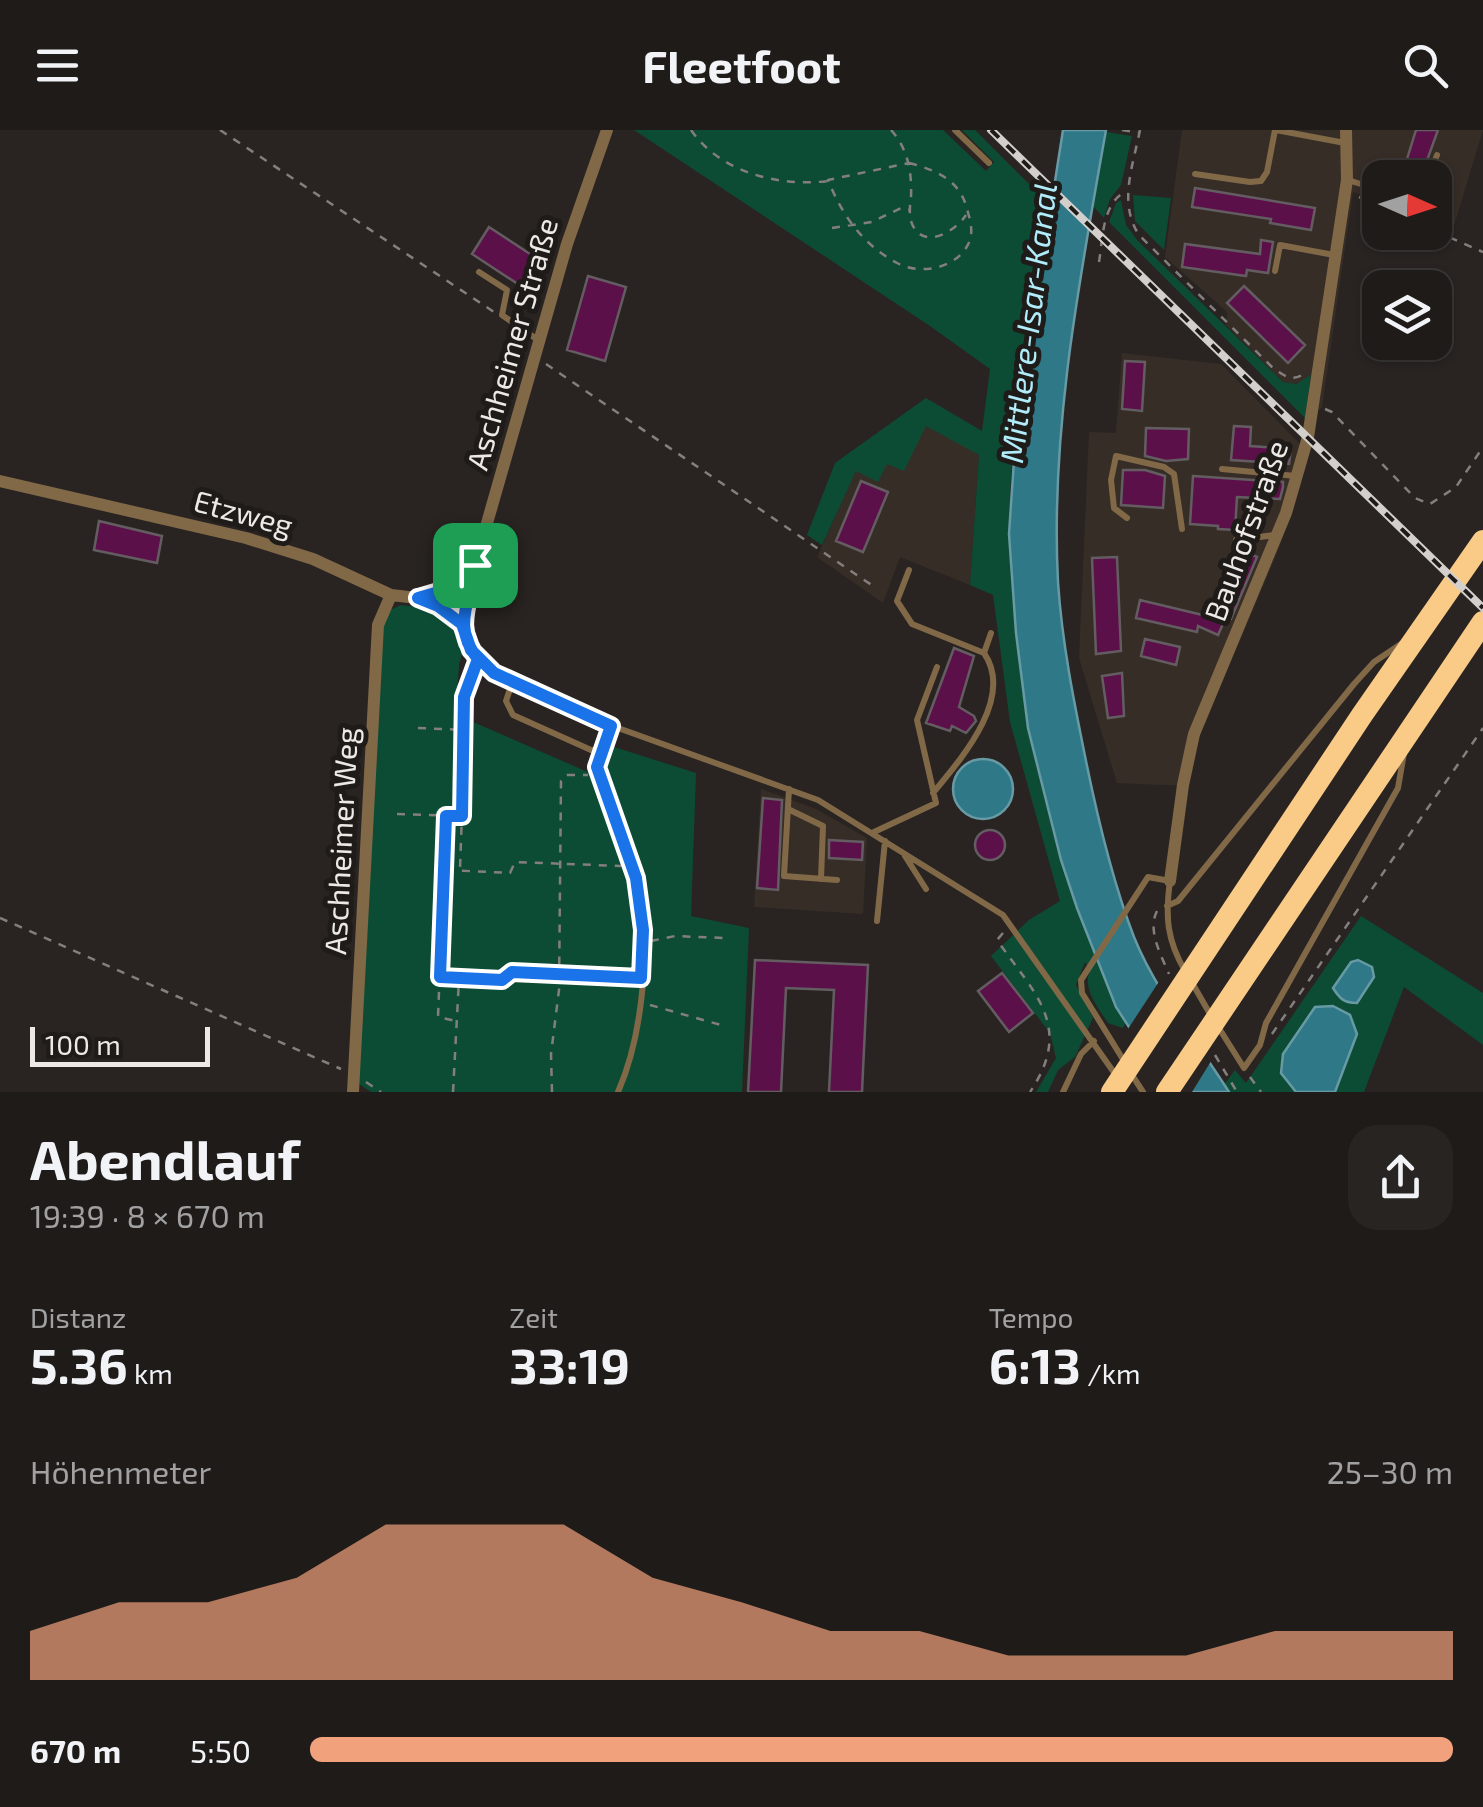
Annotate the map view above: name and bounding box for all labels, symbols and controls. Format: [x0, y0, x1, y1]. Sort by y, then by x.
icon: menu [30, 38, 85, 93]
text: Fleetfoot [642, 38, 841, 92]
icon: search [1398, 38, 1453, 93]
north arrow [1362, 160, 1452, 250]
map controls [1362, 160, 1452, 360]
water label: Mittlere-Isar-Kanal [991, 180, 1063, 465]
street label: Aschheimer Straße [458, 213, 564, 474]
button: layers [1362, 270, 1452, 360]
street label: Bauhofstraße [1196, 435, 1294, 626]
street label: Etzweg [190, 482, 297, 543]
pin [433, 523, 518, 608]
icon: arrive [448, 538, 503, 593]
street label: Aschheimer Weg [316, 726, 364, 956]
scale bar [30, 1022, 210, 1066]
text: 100 m [45, 1027, 121, 1061]
text: Abendlauf [30, 1125, 300, 1191]
button: share [1348, 1125, 1453, 1230]
text: 19:39 · 8 × 670 m [30, 1196, 265, 1234]
text: Distanz [30, 1300, 126, 1334]
text: Zeit [509, 1300, 558, 1334]
text: Tempo [989, 1300, 1074, 1334]
text: 5.36 [30, 1334, 128, 1394]
text: 33:19 [509, 1334, 630, 1394]
text: 6:13 [989, 1334, 1081, 1394]
text: km [128, 1356, 173, 1390]
text: /km [1081, 1356, 1140, 1390]
text: Höhenmeter [30, 1452, 211, 1490]
text: 25–30 m [1327, 1452, 1453, 1490]
text: 670 m [30, 1731, 121, 1769]
text: 5:50 [190, 1731, 251, 1769]

